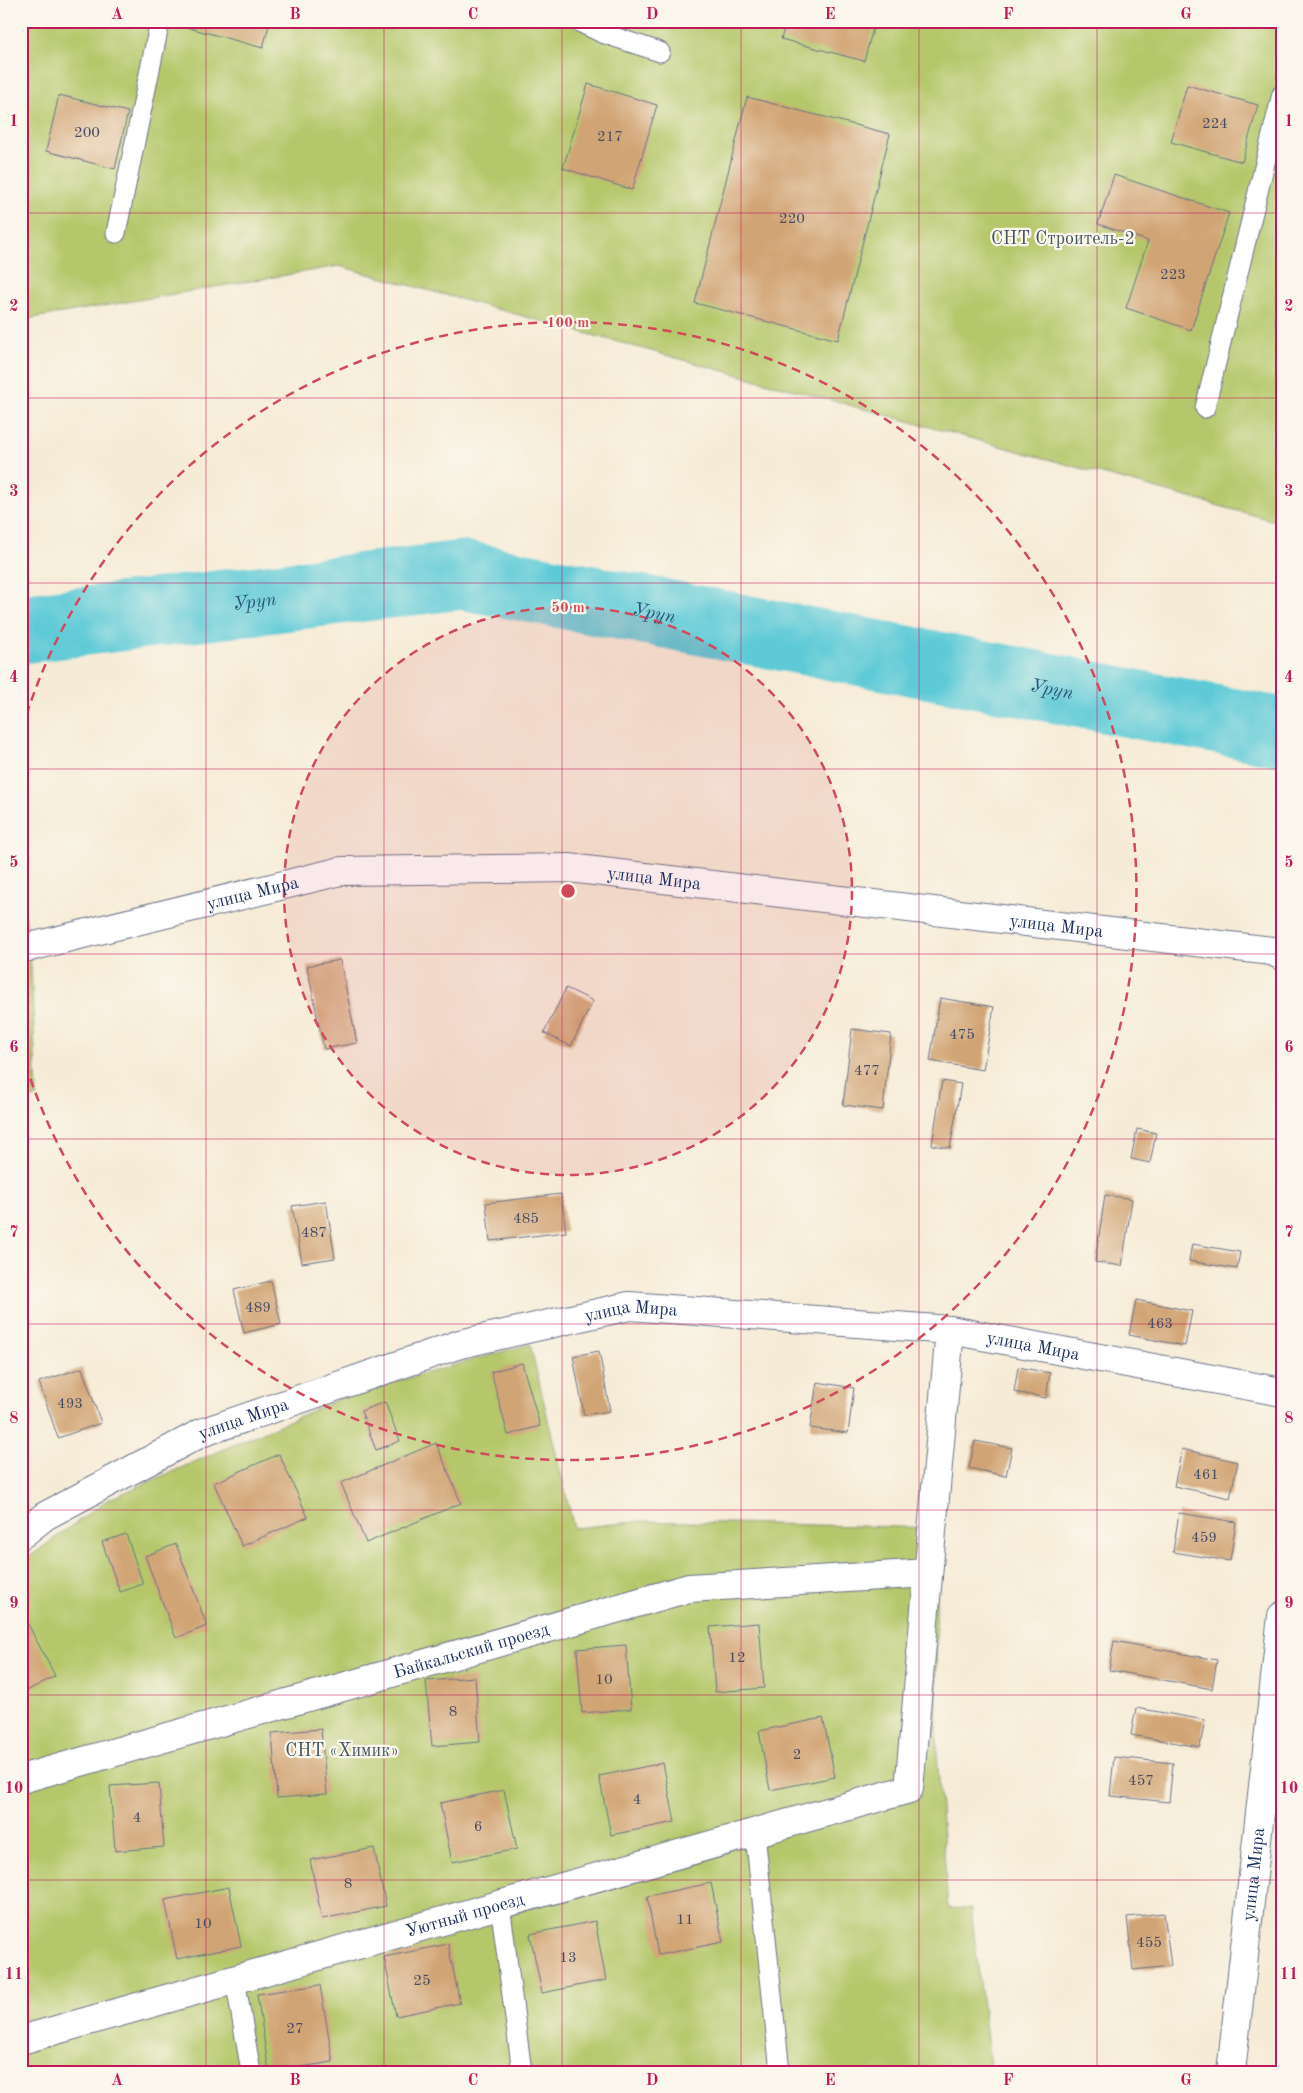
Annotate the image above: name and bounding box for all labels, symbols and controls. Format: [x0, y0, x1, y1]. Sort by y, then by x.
text: A [111, 7, 123, 23]
text: B [289, 7, 301, 23]
text: C [468, 7, 478, 23]
text: D [646, 7, 658, 23]
text: E [824, 7, 836, 23]
text: F [1003, 7, 1014, 23]
text: G [1180, 7, 1192, 23]
text: 1 [9, 114, 19, 130]
text: 1 [1284, 114, 1294, 130]
house number: 224 [1202, 117, 1228, 132]
house number: 200 [74, 126, 100, 141]
house number: 217 [597, 130, 623, 145]
house number: 220 [779, 212, 805, 227]
park label: СНТ Строитель-2 [991, 230, 1135, 248]
house number: 223 [1160, 268, 1186, 283]
text: 2 [9, 299, 19, 315]
text: 2 [1284, 299, 1294, 315]
text: 100 m [547, 316, 589, 331]
text: 3 [9, 484, 19, 500]
text: 3 [1284, 484, 1294, 500]
water label: Уруп [232, 591, 278, 615]
text: 50 m [551, 601, 585, 616]
water label: Уруп [630, 601, 677, 628]
text: 4 [9, 670, 19, 686]
text: 4 [1284, 670, 1294, 686]
water label: Уруп [1028, 677, 1075, 704]
text: 5 [9, 855, 19, 871]
text: 5 [1284, 855, 1294, 871]
street label: улица Мира [606, 865, 702, 894]
street label: улица Мира [205, 874, 301, 914]
centre of rings [559, 882, 577, 900]
street label: улица Мира [1009, 912, 1104, 941]
house number: 475 [949, 1028, 975, 1043]
text: 6 [9, 1040, 19, 1056]
text: 6 [1284, 1040, 1294, 1056]
house number: 477 [854, 1064, 880, 1079]
house number: 485 [513, 1212, 539, 1227]
text: 7 [9, 1225, 19, 1241]
text: 7 [1284, 1225, 1294, 1241]
house number: 487 [301, 1226, 327, 1241]
street label: улица Мира [583, 1298, 678, 1326]
house number: 489 [245, 1301, 271, 1316]
house number: 463 [1147, 1317, 1173, 1332]
street label: улица Мира [985, 1329, 1081, 1364]
street label: улица Мира [196, 1396, 291, 1443]
house number: 493 [57, 1397, 83, 1412]
text: 8 [9, 1411, 19, 1427]
text: 8 [1284, 1411, 1294, 1427]
house number: 461 [1193, 1468, 1219, 1483]
house number: 459 [1191, 1531, 1217, 1546]
text: 9 [9, 1596, 19, 1612]
text: 9 [1284, 1596, 1294, 1612]
street label: Байкальский проезд [391, 1620, 551, 1682]
house number: 12 [728, 1651, 746, 1666]
house number: 10 [595, 1673, 613, 1688]
house number: 8 [449, 1705, 457, 1720]
park label: СНТ «Химик» [285, 1742, 399, 1760]
house number: 2 [793, 1748, 801, 1763]
house number: 457 [1128, 1774, 1154, 1789]
text: 10 [5, 1781, 23, 1797]
text: 10 [1280, 1781, 1298, 1797]
house number: 4 [633, 1793, 641, 1808]
house number: 4 [133, 1811, 141, 1826]
house number: 6 [474, 1820, 482, 1835]
street label: улица Мира [1240, 1826, 1268, 1922]
house number: 8 [344, 1877, 352, 1892]
street label: Уютный проезд [404, 1890, 526, 1941]
house number: 11 [676, 1913, 694, 1928]
house number: 10 [194, 1917, 212, 1932]
house number: 455 [1136, 1936, 1162, 1951]
house number: 13 [559, 1951, 577, 1966]
text: 11 [5, 1967, 23, 1983]
text: 11 [1280, 1967, 1298, 1983]
house number: 25 [413, 1974, 431, 1989]
house number: 27 [286, 2022, 304, 2037]
text: A [111, 2073, 123, 2089]
text: B [289, 2073, 301, 2089]
text: C [468, 2073, 478, 2089]
text: D [646, 2073, 658, 2089]
text: E [824, 2073, 836, 2089]
text: F [1003, 2073, 1014, 2089]
text: G [1180, 2073, 1192, 2089]

